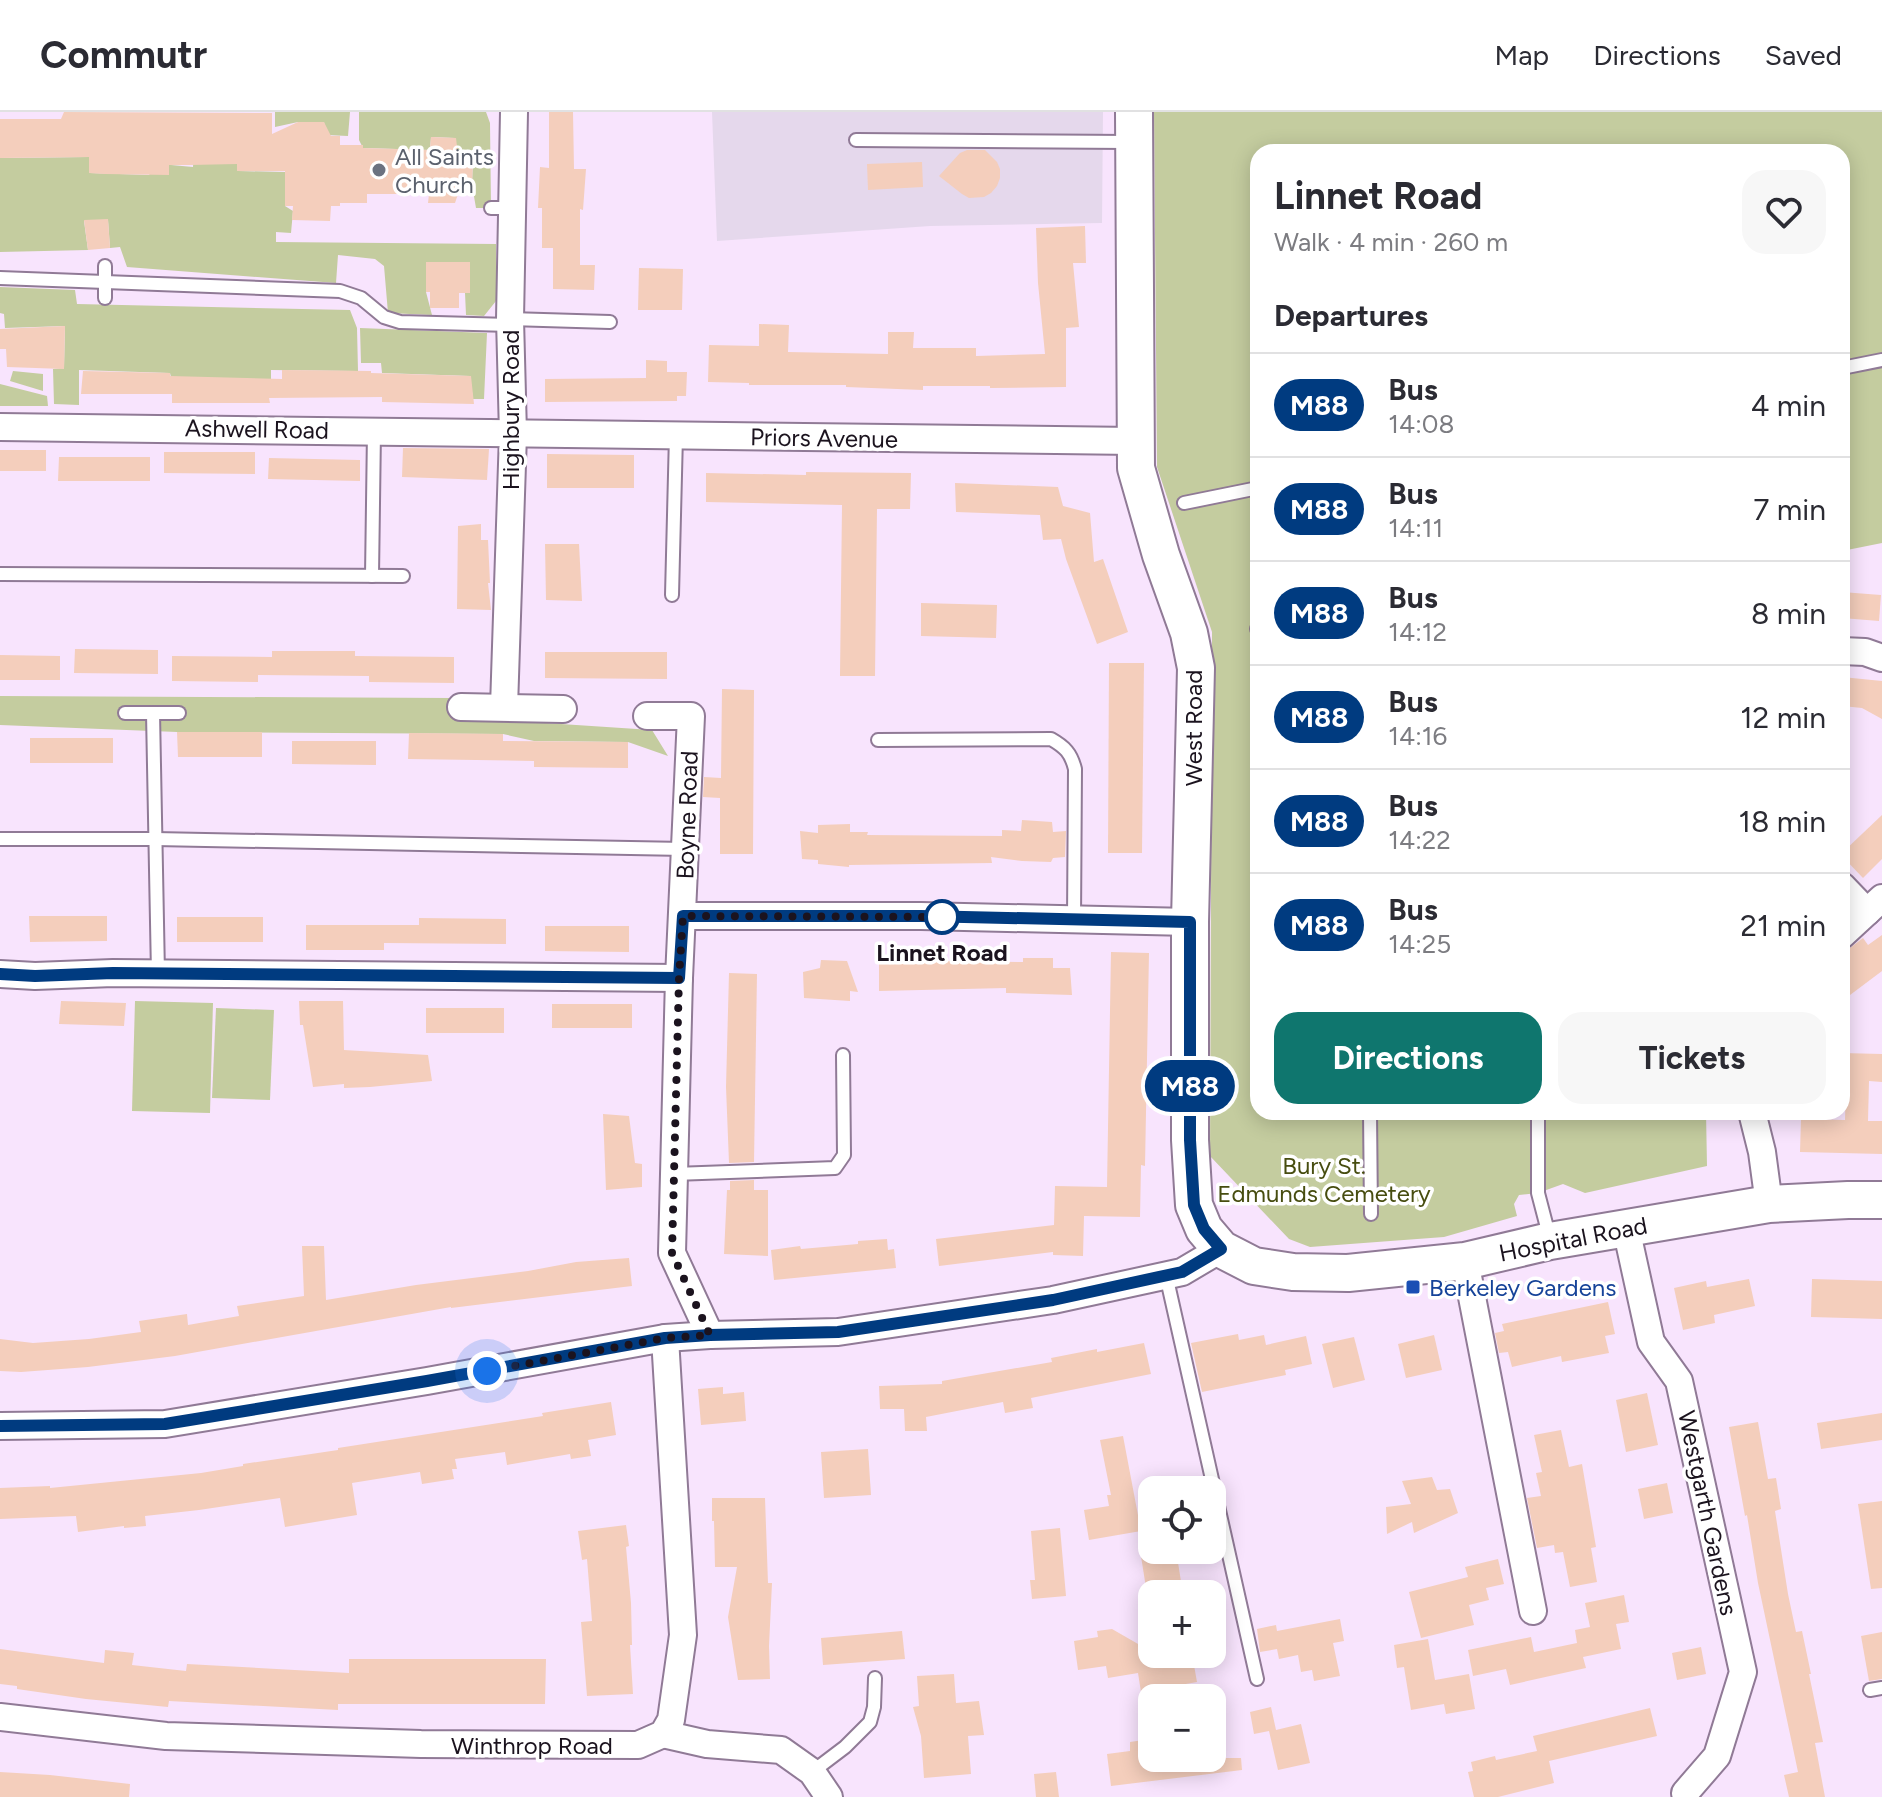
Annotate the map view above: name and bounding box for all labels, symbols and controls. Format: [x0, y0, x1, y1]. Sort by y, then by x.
text: Commutr [40, 32, 207, 78]
text: Map [1495, 38, 1549, 72]
text: Directions [1593, 38, 1721, 72]
text: Saved [1765, 38, 1842, 72]
place label: All Saints Church [395, 142, 494, 199]
marker: All Saints Church [370, 161, 388, 179]
button: heart [1742, 170, 1826, 254]
text: Linnet Road [1274, 173, 1482, 219]
text: Walk · 4 min · 260 m [1274, 226, 1508, 258]
text: Departures [1274, 297, 1428, 334]
street label: Highbury Road [496, 330, 525, 490]
text: Bus [1388, 371, 1438, 408]
text: 4 min [1751, 387, 1826, 424]
text: M88 [1290, 388, 1348, 422]
text: 14:08 [1388, 408, 1454, 440]
street label: Ashwell Road [185, 413, 329, 445]
street label: Priors Avenue [750, 422, 898, 454]
text: Bus [1388, 475, 1438, 512]
text: 7 min [1753, 491, 1826, 528]
text: M88 [1290, 492, 1348, 526]
text: 14:11 [1388, 512, 1443, 544]
text: Bus [1388, 579, 1438, 616]
text: 8 min [1751, 595, 1826, 632]
text: M88 [1290, 596, 1348, 630]
text: 14:12 [1388, 616, 1447, 648]
street label: West Road [1179, 670, 1208, 786]
text: Bus [1388, 683, 1438, 720]
text: 12 min [1740, 699, 1826, 736]
text: M88 [1290, 700, 1348, 734]
text: 14:16 [1388, 720, 1447, 752]
street label: Boyne Road [670, 750, 704, 880]
text: Bus [1388, 787, 1438, 824]
text: 18 min [1739, 803, 1826, 840]
text: M88 [1290, 804, 1348, 838]
text: 14:22 [1388, 824, 1451, 856]
text: Bus [1388, 891, 1438, 928]
marker: Linnet Road [925, 900, 959, 934]
text: 21 min [1740, 907, 1826, 944]
text: M88 [1290, 908, 1348, 942]
text: 14:25 [1388, 928, 1451, 960]
place label: Linnet Road [876, 938, 1008, 967]
button: Directions [1274, 1012, 1542, 1104]
button: Tickets [1558, 1012, 1826, 1104]
line badge: M88 [1144, 1060, 1236, 1112]
text: M88 [1161, 1069, 1219, 1103]
park label: Bury St. Edmunds Cemetery [1217, 1151, 1431, 1208]
street label: Hospital Road [1496, 1210, 1650, 1268]
place label: Berkeley Gardens [1429, 1273, 1616, 1302]
marker: Berkeley Gardens [1404, 1278, 1422, 1296]
your location [467, 1351, 507, 1391]
street label: Westgarth Gardens [1672, 1408, 1744, 1618]
map controls [1138, 1476, 1226, 1772]
button: locate [1138, 1476, 1226, 1564]
button: + [1138, 1580, 1226, 1668]
button: − [1138, 1684, 1226, 1772]
street label: Winthrop Road [451, 1731, 613, 1760]

